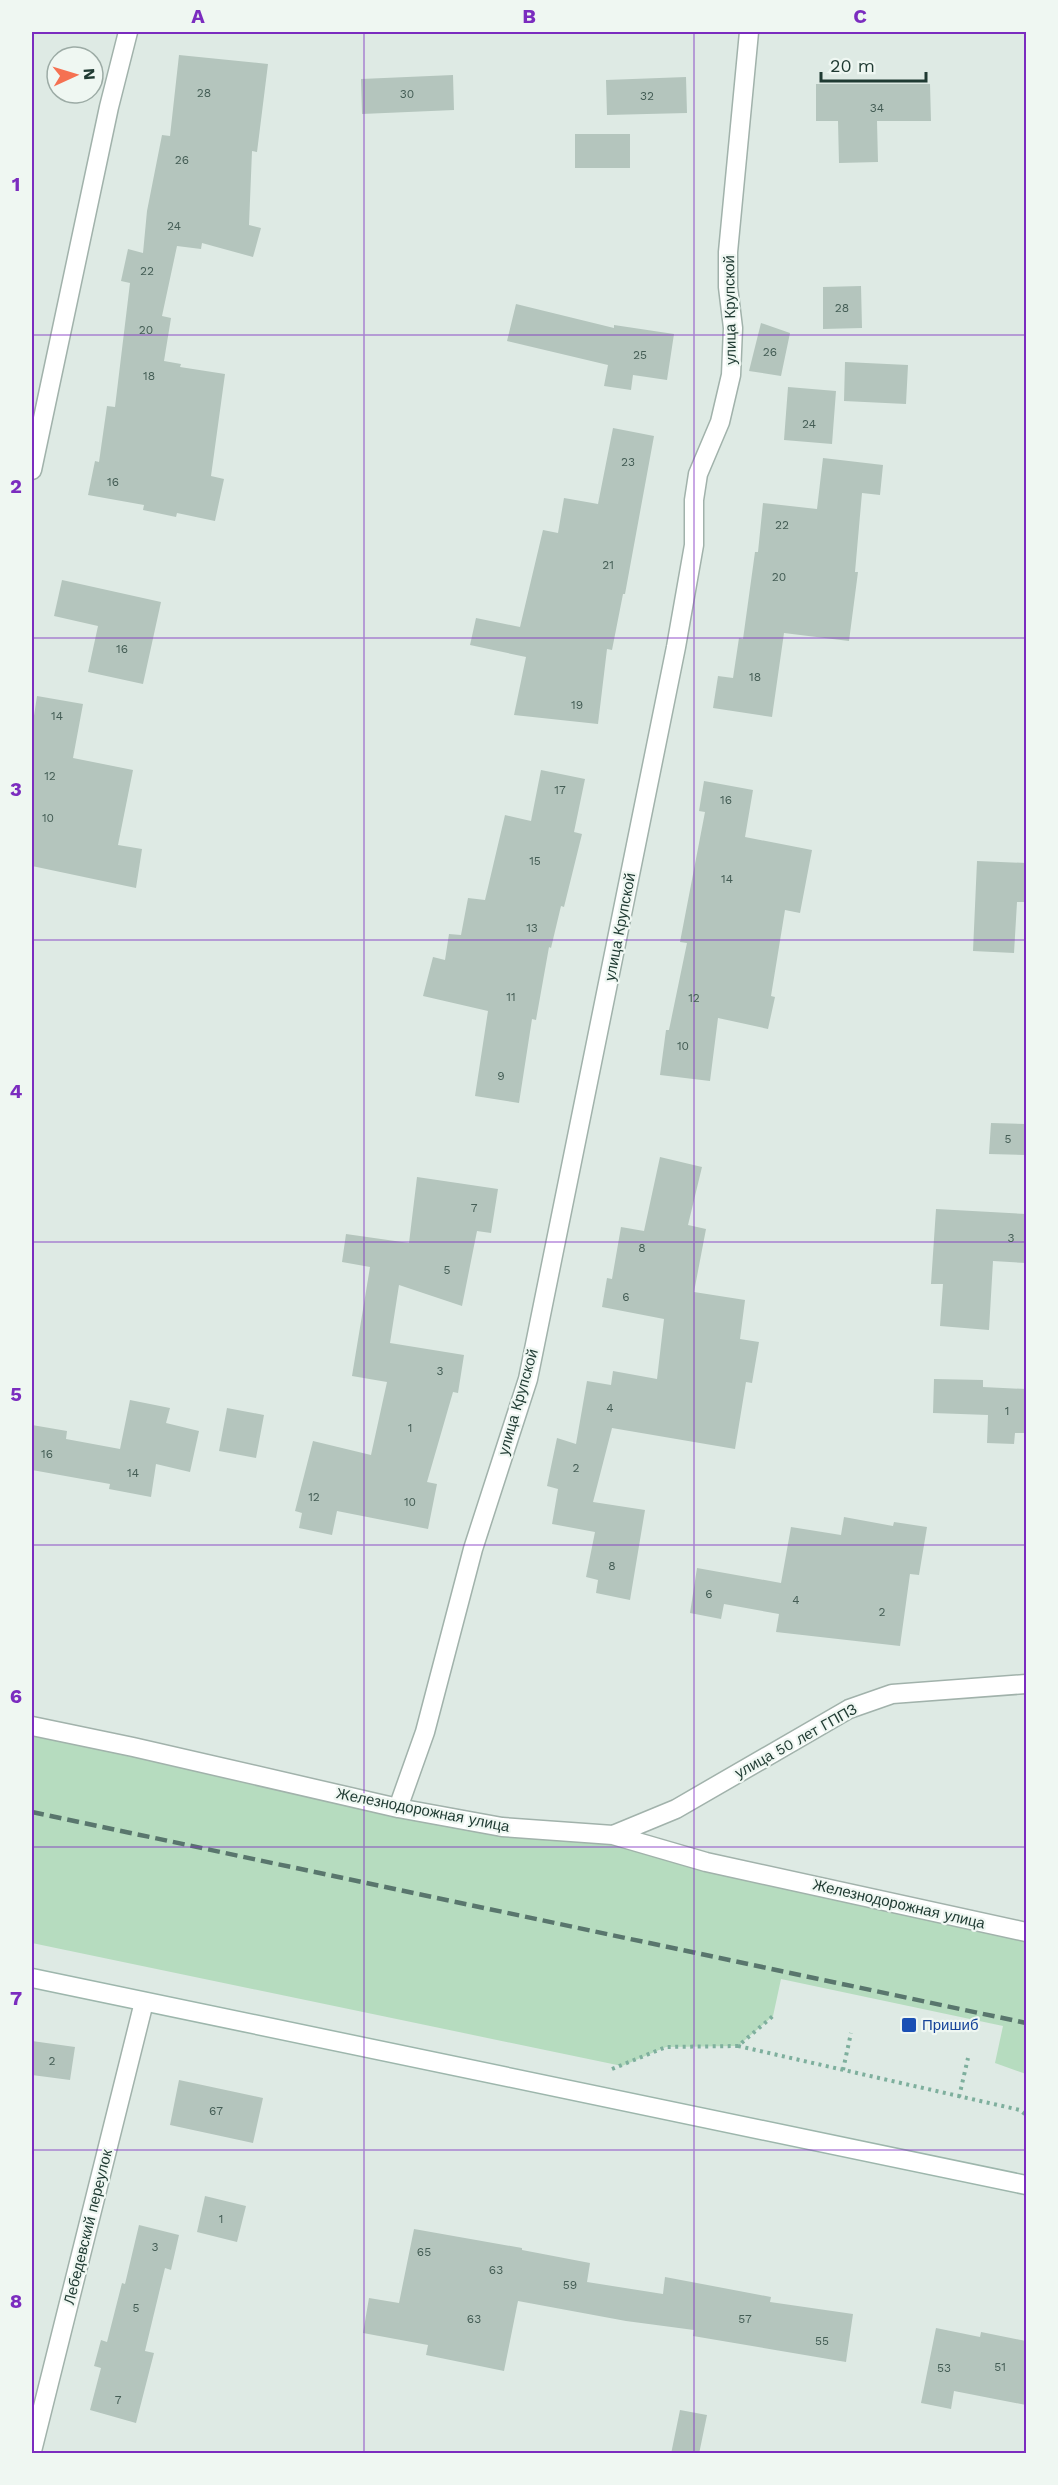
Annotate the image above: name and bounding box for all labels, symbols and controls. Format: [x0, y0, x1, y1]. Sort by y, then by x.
text: A [191, 4, 205, 28]
text: B [522, 4, 536, 28]
text: C [853, 4, 867, 28]
north arrow [45, 45, 105, 105]
scale bar [821, 45, 926, 83]
text: 20 m [830, 55, 875, 76]
text: N [80, 67, 99, 81]
house number: 28 [197, 86, 211, 100]
house number: 30 [400, 87, 414, 101]
house number: 32 [640, 89, 654, 103]
house number: 34 [870, 101, 884, 115]
house number: 26 [175, 153, 189, 167]
text: 1 [12, 172, 20, 196]
house number: 24 [167, 219, 181, 233]
street label: улица Крупской [720, 255, 740, 365]
house number: 22 [140, 264, 154, 278]
house number: 28 [835, 301, 849, 315]
house number: 20 [139, 323, 153, 337]
house number: 26 [763, 345, 777, 359]
house number: 25 [633, 348, 647, 362]
house number: 18 [143, 369, 155, 383]
house number: 24 [802, 417, 816, 431]
house number: 23 [621, 455, 635, 469]
text: 2 [10, 474, 22, 498]
house number: 16 [107, 475, 119, 489]
house number: 22 [775, 518, 789, 532]
house number: 21 [602, 558, 614, 572]
house number: 20 [772, 570, 786, 584]
house number: 16 [116, 642, 128, 656]
house number: 18 [749, 670, 761, 684]
house number: 19 [571, 698, 583, 712]
house number: 14 [51, 709, 63, 723]
house number: 12 [44, 769, 56, 783]
text: 3 [10, 777, 22, 801]
house number: 17 [554, 783, 566, 797]
house number: 16 [720, 793, 732, 807]
house number: 10 [42, 811, 54, 825]
house number: 15 [529, 854, 541, 868]
street label: улица Крупской [601, 871, 639, 983]
house number: 14 [721, 872, 733, 886]
house number: 13 [526, 921, 538, 935]
house number: 11 [506, 990, 516, 1004]
house number: 12 [688, 991, 700, 1005]
house number: 10 [677, 1039, 689, 1053]
house number: 9 [497, 1069, 505, 1083]
text: 4 [10, 1079, 23, 1103]
house number: 5 [1005, 1132, 1012, 1146]
house number: 7 [471, 1201, 478, 1215]
house number: 3 [1008, 1231, 1015, 1245]
house number: 8 [638, 1241, 646, 1255]
house number: 5 [444, 1263, 451, 1277]
house number: 6 [622, 1290, 630, 1304]
street label: улица Крупской [494, 1347, 542, 1457]
house number: 3 [437, 1364, 444, 1378]
text: 5 [10, 1382, 22, 1406]
house number: 4 [606, 1401, 614, 1415]
house number: 1 [1005, 1404, 1009, 1418]
house number: 1 [408, 1421, 412, 1435]
house number: 16 [41, 1447, 53, 1461]
house number: 2 [573, 1461, 580, 1475]
house number: 14 [127, 1466, 139, 1480]
house number: 12 [308, 1490, 320, 1504]
house number: 10 [404, 1495, 416, 1509]
house number: 8 [608, 1559, 616, 1573]
house number: 6 [705, 1587, 713, 1601]
house number: 4 [792, 1593, 800, 1607]
house number: 2 [879, 1605, 886, 1619]
text: 6 [10, 1684, 22, 1708]
street label: улица 50 лет ГППЗ [732, 1700, 860, 1782]
street label: Железнодорожная улица [335, 1784, 512, 1836]
street label: Железнодорожная улица [811, 1875, 988, 1933]
text: 7 [10, 1986, 22, 2010]
marker: Пришиб [900, 2016, 918, 2034]
place label: Пришиб [922, 2016, 979, 2034]
house number: 2 [49, 2054, 56, 2068]
house number: 67 [209, 2104, 223, 2118]
street label: Лебедевский переулок [60, 2147, 116, 2306]
house number: 1 [219, 2212, 223, 2226]
house number: 3 [152, 2240, 159, 2254]
house number: 65 [417, 2245, 431, 2259]
house number: 63 [489, 2263, 503, 2277]
house number: 59 [563, 2278, 577, 2292]
text: 8 [10, 2289, 22, 2313]
house number: 5 [133, 2301, 140, 2315]
house number: 63 [467, 2312, 481, 2326]
house number: 57 [738, 2312, 752, 2326]
house number: 55 [815, 2334, 829, 2348]
house number: 51 [994, 2360, 1006, 2374]
house number: 53 [937, 2361, 951, 2375]
house number: 7 [115, 2393, 122, 2407]

